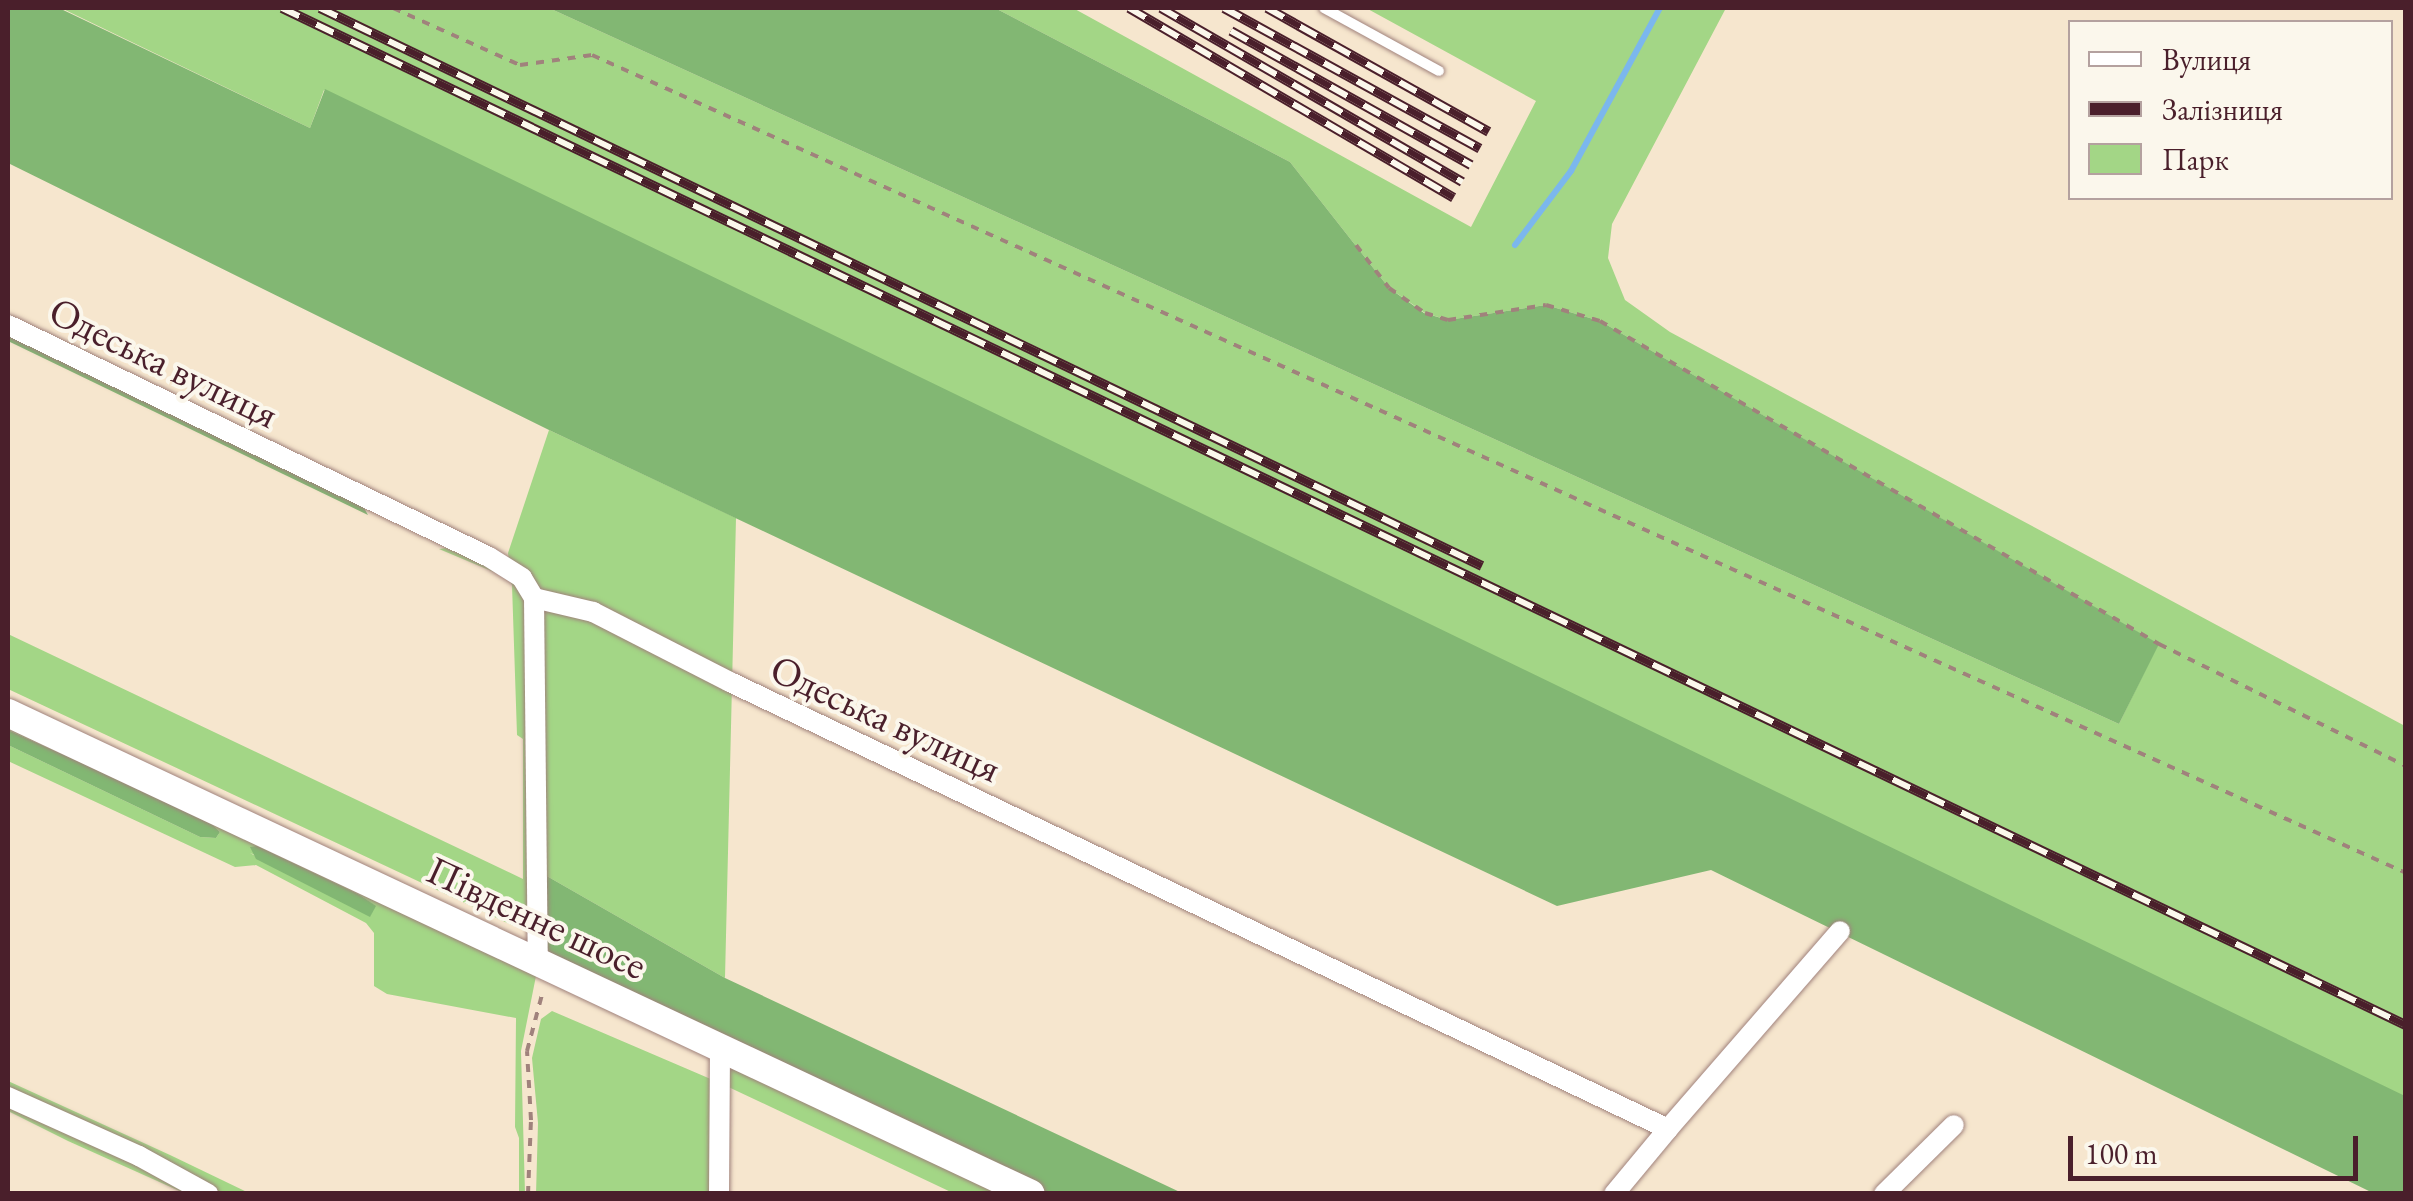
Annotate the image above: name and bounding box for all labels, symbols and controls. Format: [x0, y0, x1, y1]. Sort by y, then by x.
legend [2068, 20, 2393, 200]
text: Вулиця [2162, 40, 2251, 79]
text: Залізниця [2162, 90, 2283, 129]
text: Парк [2162, 140, 2229, 179]
street label: Одеська вулиця [42, 286, 286, 438]
street label: Одеська вулиця [763, 644, 1009, 792]
street label: Південне шосе [419, 845, 655, 989]
scale bar [2073, 1116, 2363, 1178]
text: 100 m [2085, 1134, 2158, 1173]

